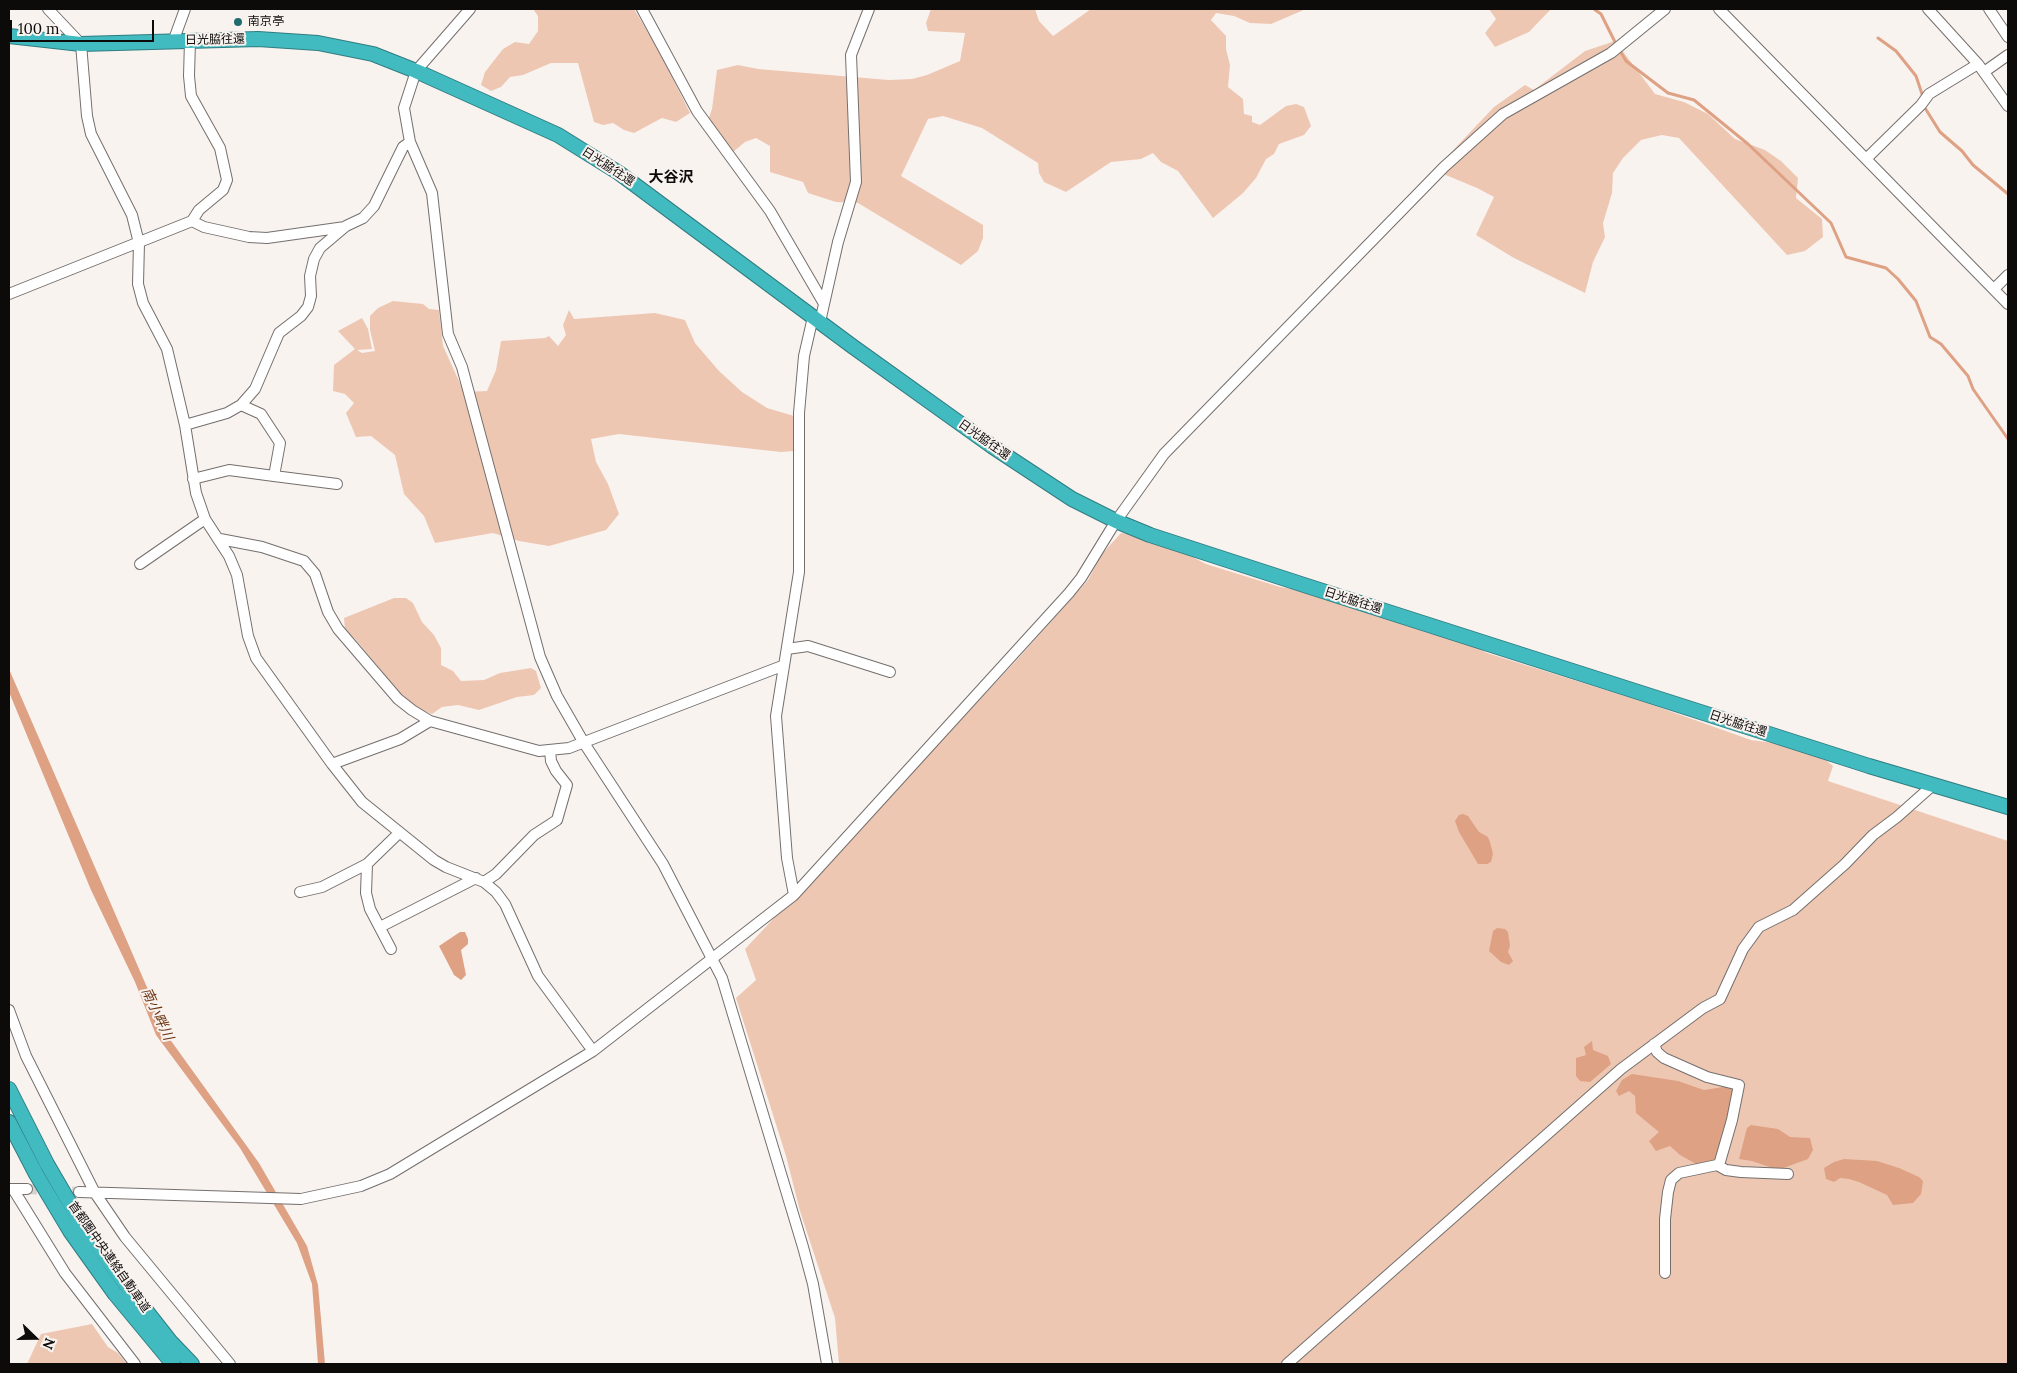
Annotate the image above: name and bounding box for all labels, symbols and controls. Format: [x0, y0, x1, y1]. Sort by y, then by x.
scale bar [12, 10, 156, 42]
place label: 南京亭 [248, 15, 284, 29]
marker: 南京亭 [232, 16, 244, 28]
text: 100 m [18, 19, 59, 38]
street label: 日光脇往還 [185, 32, 245, 48]
street label: 日光脇往還 [579, 145, 637, 189]
district label: 大谷沢 [649, 169, 693, 187]
street label: 日光脇往還 [955, 417, 1013, 463]
street label: 日光脇往還 [1322, 585, 1384, 617]
street label: 日光脇往還 [1707, 708, 1769, 740]
water label: 南小畔川 [138, 985, 176, 1043]
street label: 首都圏中央連絡自動車道 [65, 1199, 153, 1315]
north arrow [10, 1313, 60, 1363]
text: N [39, 1335, 59, 1352]

